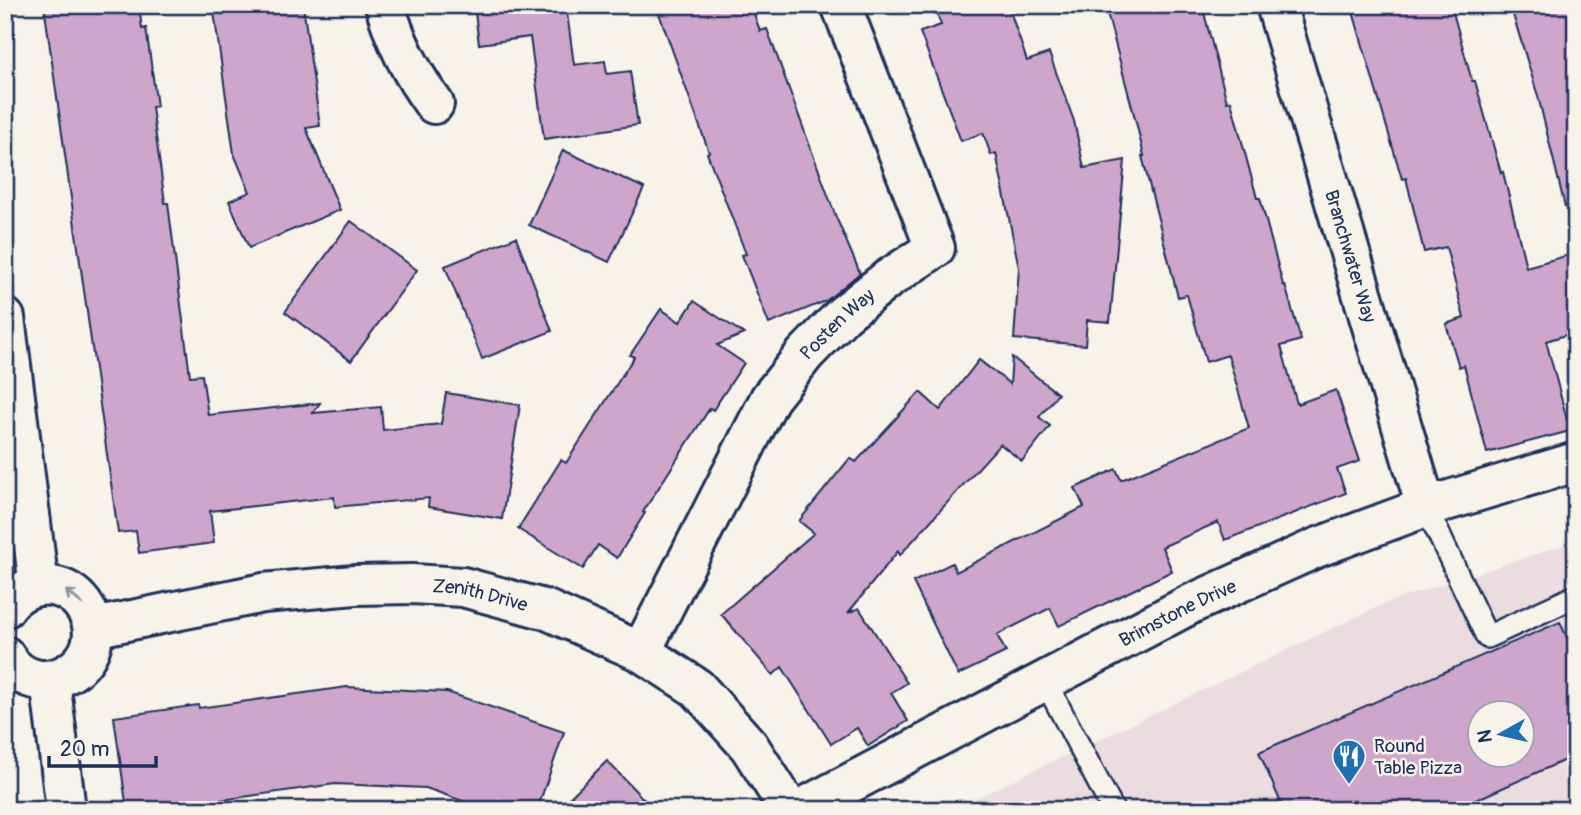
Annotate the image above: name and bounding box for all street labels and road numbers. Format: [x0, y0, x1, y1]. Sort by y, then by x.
street label: Branchwater Way [1319, 187, 1381, 326]
street label: Posten Way [795, 284, 879, 365]
street label: Zenith Drive [432, 574, 531, 617]
street label: Brimstone Drive [1115, 574, 1241, 653]

